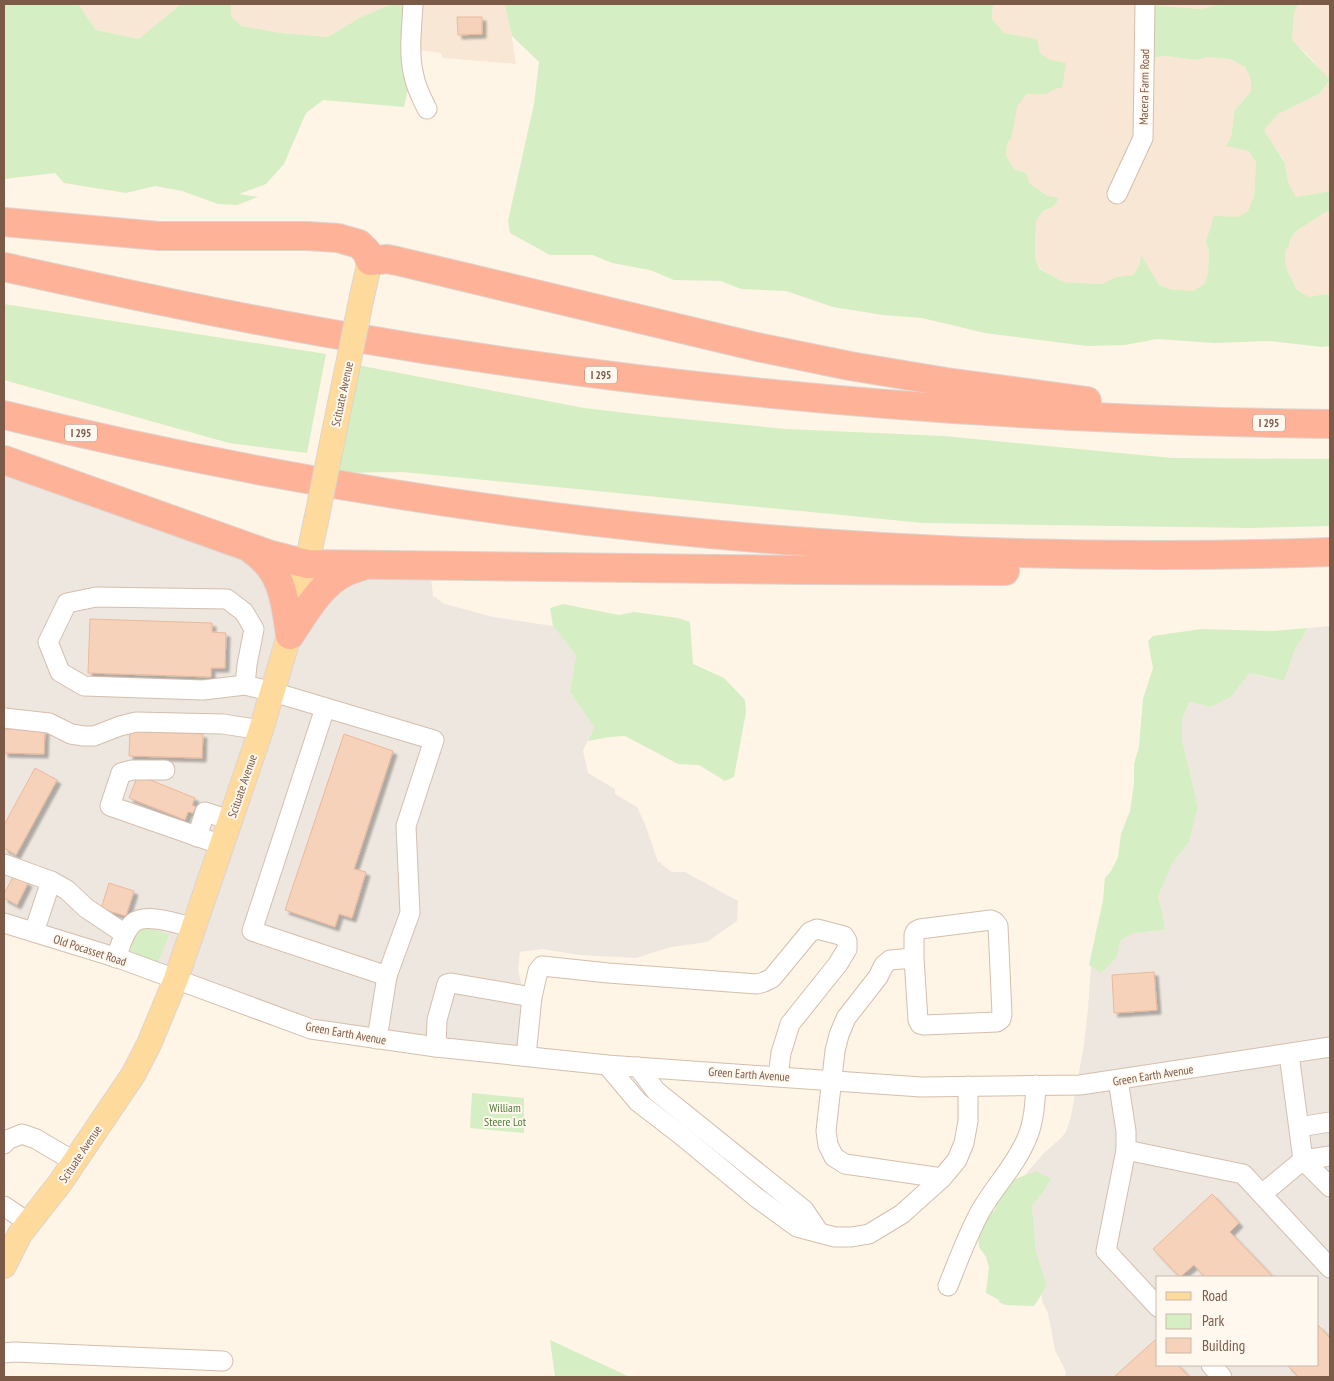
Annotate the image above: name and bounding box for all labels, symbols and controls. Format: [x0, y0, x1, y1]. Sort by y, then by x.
street label: Macera Farm Road [1136, 49, 1152, 125]
street label: Scituate Avenue [328, 360, 356, 428]
road number: I 295 [585, 366, 617, 384]
road number: I 295 [1253, 414, 1285, 432]
road number: I 295 [65, 424, 97, 442]
street label: Scituate Avenue [224, 752, 260, 820]
street label: Old Pocasset Road [52, 931, 128, 969]
street label: Green Earth Avenue [305, 1019, 387, 1047]
street label: Green Earth Avenue [1112, 1061, 1194, 1089]
street label: Green Earth Avenue [708, 1064, 790, 1084]
park label: William Steere Lot [484, 1100, 527, 1129]
street label: Scituate Avenue [55, 1122, 105, 1186]
legend [1156, 1276, 1319, 1366]
text: Road [1202, 1286, 1228, 1305]
text: Park [1202, 1311, 1224, 1330]
text: Building [1202, 1336, 1245, 1355]

